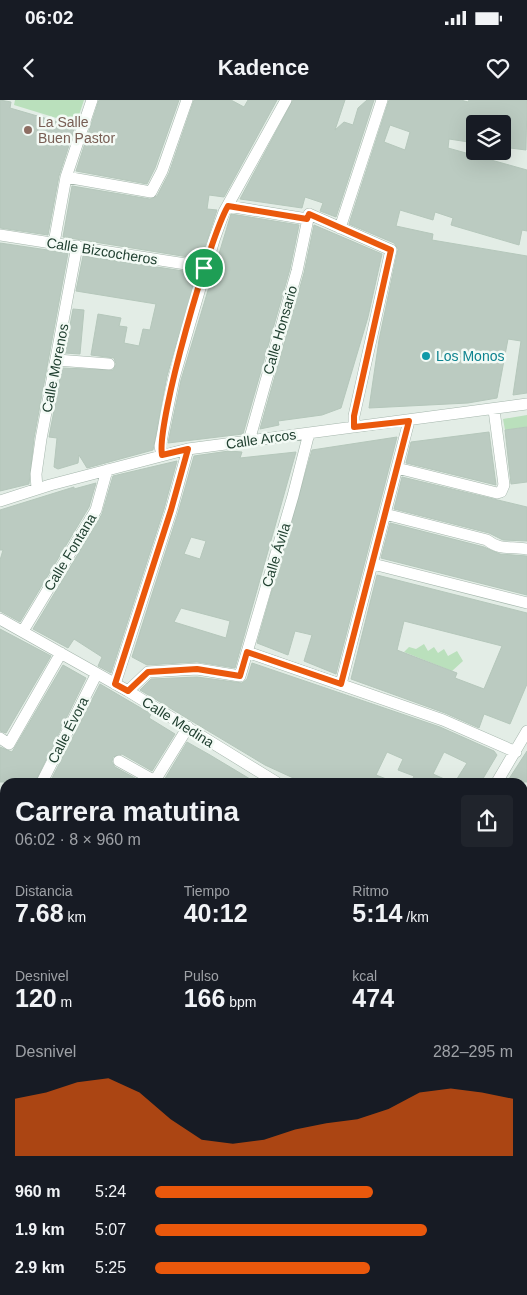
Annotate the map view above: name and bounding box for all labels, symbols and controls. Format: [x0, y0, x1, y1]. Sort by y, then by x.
text: 06:02 [25, 7, 74, 28]
icon: back [15, 54, 43, 82]
icon: heart [484, 54, 512, 82]
text: Kadence [218, 55, 309, 80]
place label: La Salle Buen Pastor [38, 114, 115, 146]
map controls [466, 115, 511, 160]
button: layers [466, 115, 511, 160]
marker: La Salle Buen Pastor [22, 124, 34, 136]
street label: Calle Bizcocheros [45, 234, 159, 268]
pin [183, 247, 225, 289]
icon: arrive [190, 254, 218, 282]
street label: Calle Honsario [260, 283, 300, 376]
street label: Calle Morenos [39, 322, 71, 414]
place label: Los Monos [436, 348, 504, 364]
marker: Los Monos [420, 350, 432, 362]
street label: Calle Arcos [225, 426, 297, 452]
street label: Calle Fontana [41, 510, 99, 593]
street label: Calle Ávila [259, 521, 293, 589]
street label: Calle Évora [44, 694, 92, 766]
street label: Calle Medina [139, 694, 217, 751]
button: share [461, 795, 513, 847]
text: Carrera matutina [15, 796, 239, 827]
text: 06:02 · 8 × 960 m [15, 831, 141, 848]
text: Distancia [15, 883, 73, 899]
text: Tiempo [184, 883, 230, 899]
text: Ritmo [352, 883, 389, 899]
text: 7.68 [15, 899, 64, 927]
text: 40:12 [184, 899, 248, 927]
text: 5:14 [352, 899, 402, 927]
text: km [64, 909, 86, 925]
text: /km [402, 909, 429, 925]
text: Desnivel [15, 968, 69, 984]
text: Pulso [184, 968, 219, 984]
text: kcal [352, 968, 377, 984]
text: 120 [15, 984, 57, 1012]
text: 166 [184, 984, 225, 1012]
text: 474 [352, 984, 394, 1012]
text: m [57, 994, 72, 1010]
text: bpm [225, 994, 257, 1010]
text: Desnivel [15, 1043, 76, 1060]
text: 282–295 m [433, 1043, 513, 1060]
text: 960 m [15, 1183, 60, 1200]
text: 5:24 [95, 1183, 126, 1200]
text: 1.9 km [15, 1221, 65, 1238]
text: 5:07 [95, 1221, 126, 1238]
text: 2.9 km [15, 1259, 65, 1276]
text: 5:25 [95, 1259, 126, 1276]

